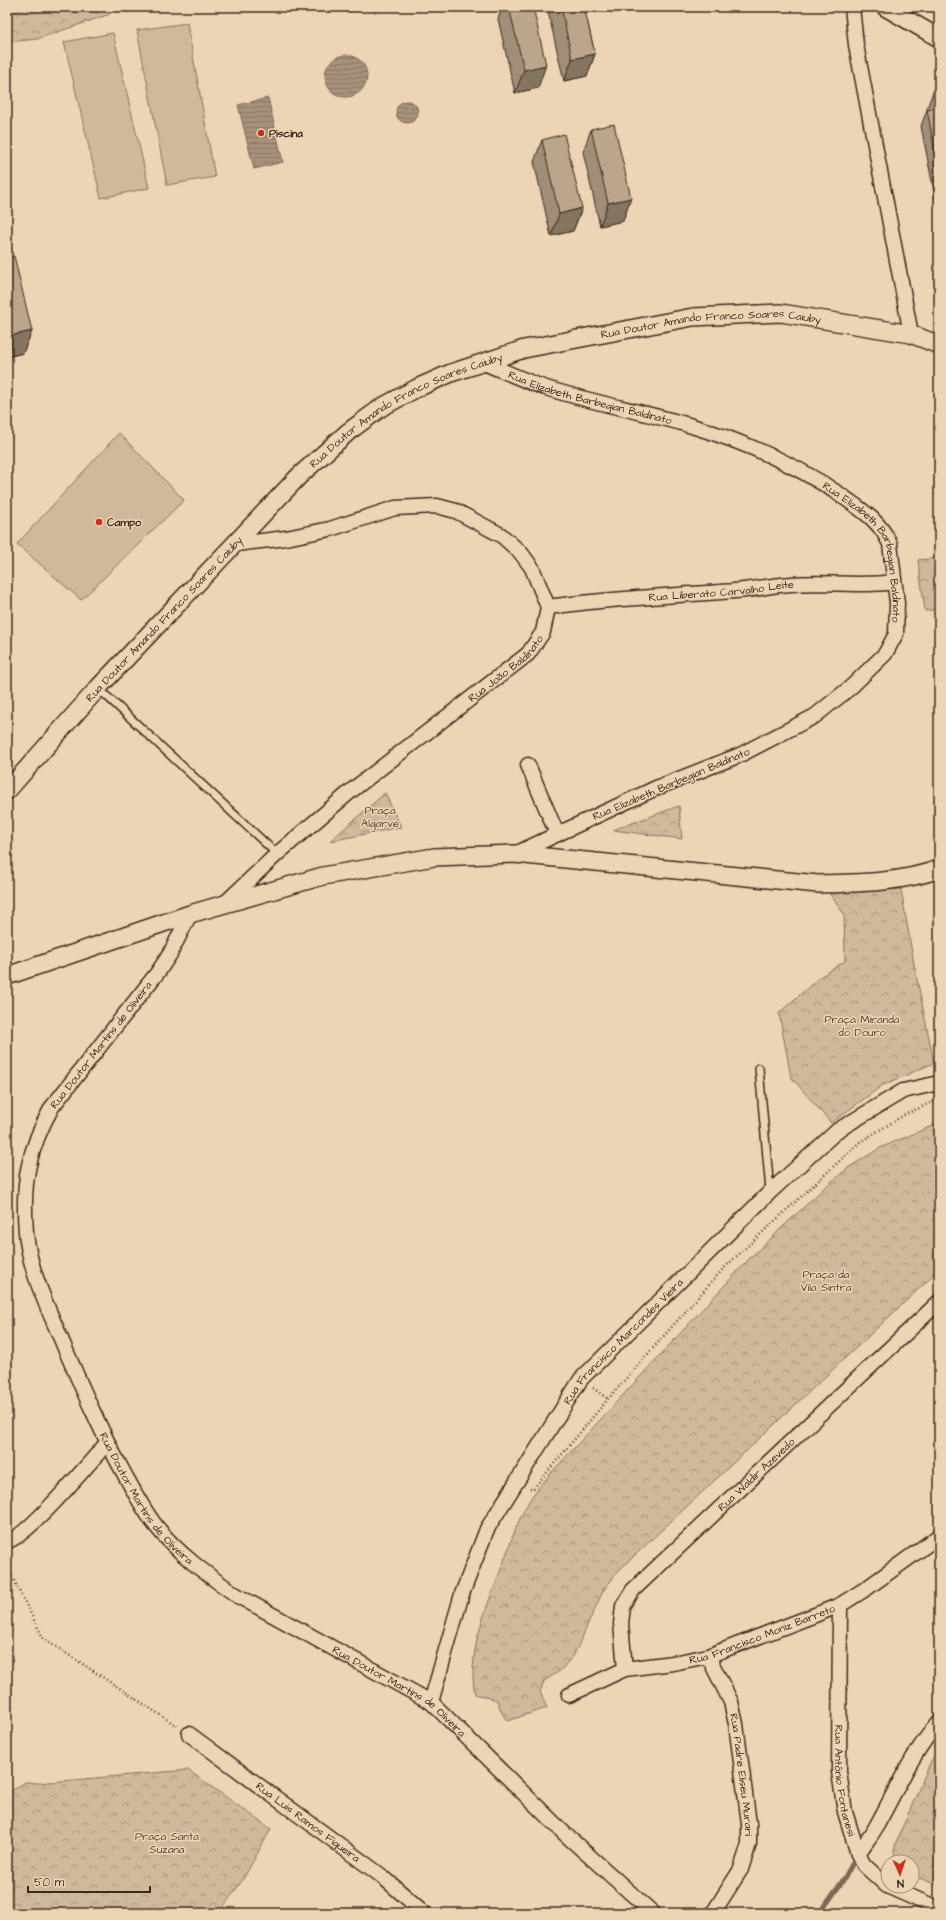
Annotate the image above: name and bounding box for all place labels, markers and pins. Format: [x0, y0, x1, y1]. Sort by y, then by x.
place label: Piscina [269, 126, 303, 141]
marker: Piscina [256, 128, 266, 138]
place label: Campo [107, 515, 142, 531]
marker: Campo [94, 517, 104, 527]

